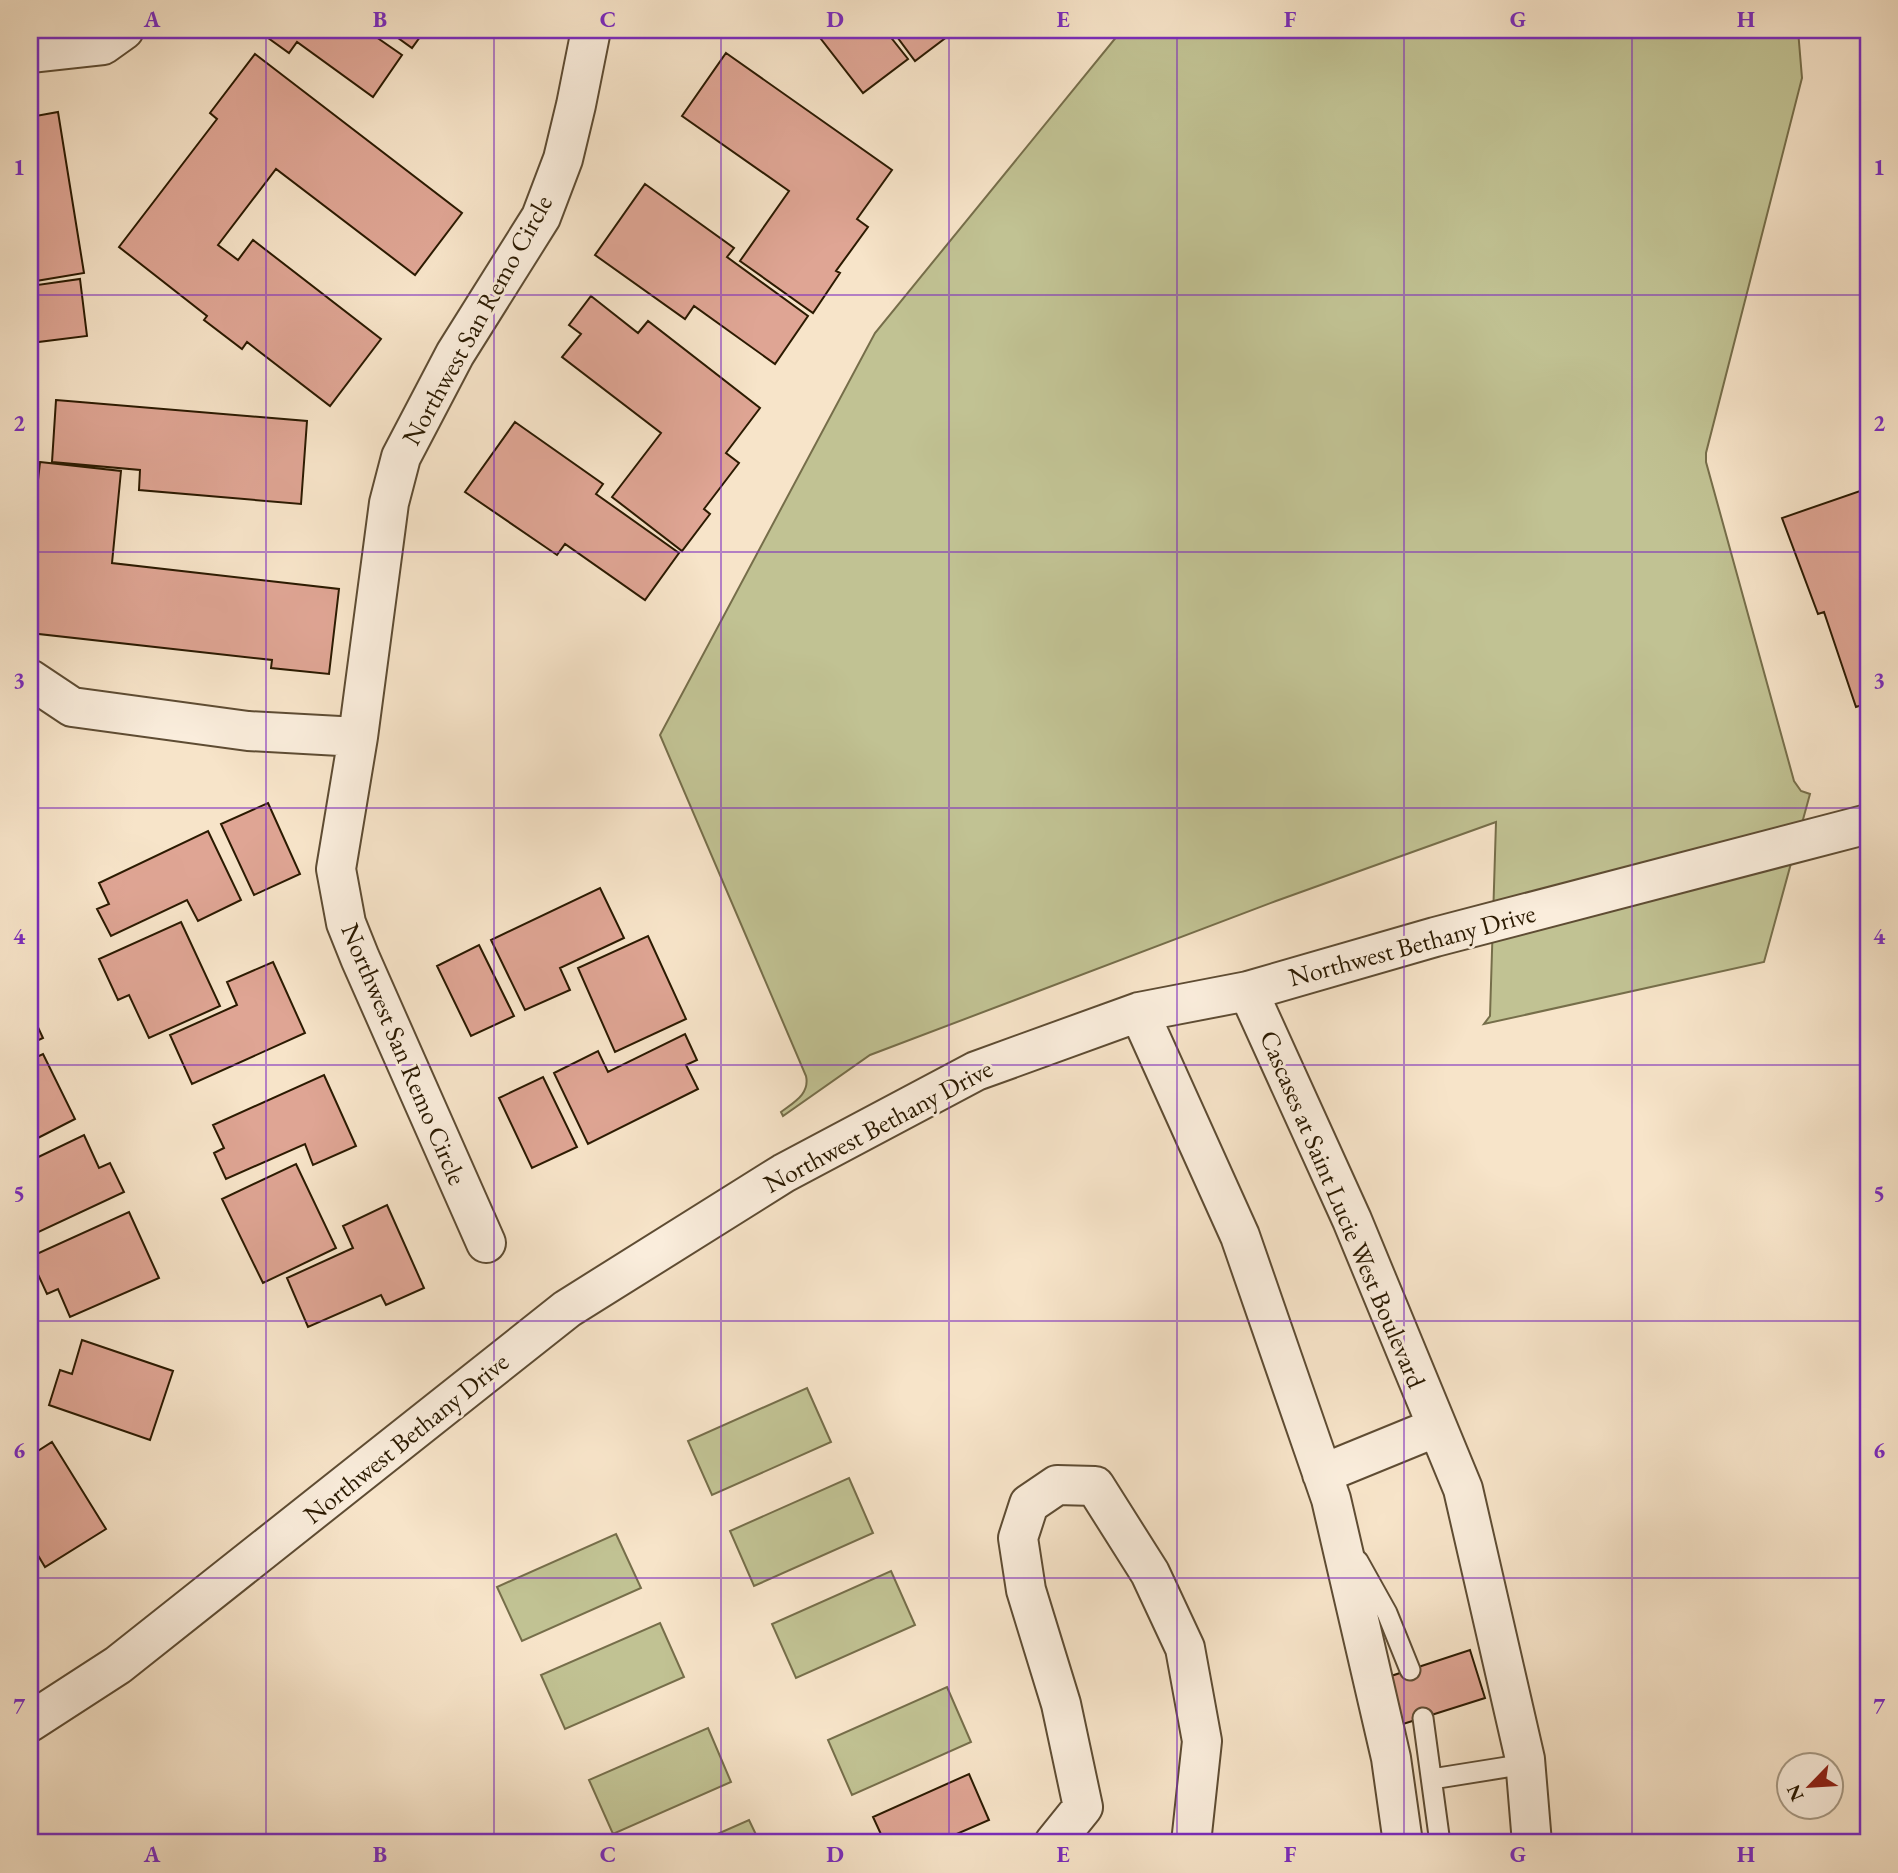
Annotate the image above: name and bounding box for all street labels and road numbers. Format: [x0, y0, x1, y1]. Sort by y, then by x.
street label: Northwest San Remo Circle [394, 189, 560, 451]
street label: Northwest Bethany Drive [1285, 896, 1539, 994]
street label: Northwest San Remo Circle [333, 918, 475, 1190]
street label: Cascases at Saint Lucie West Boulevard [1252, 1025, 1434, 1394]
street label: Northwest Bethany Drive [758, 1051, 998, 1201]
street label: Northwest Bethany Drive [297, 1345, 515, 1531]

